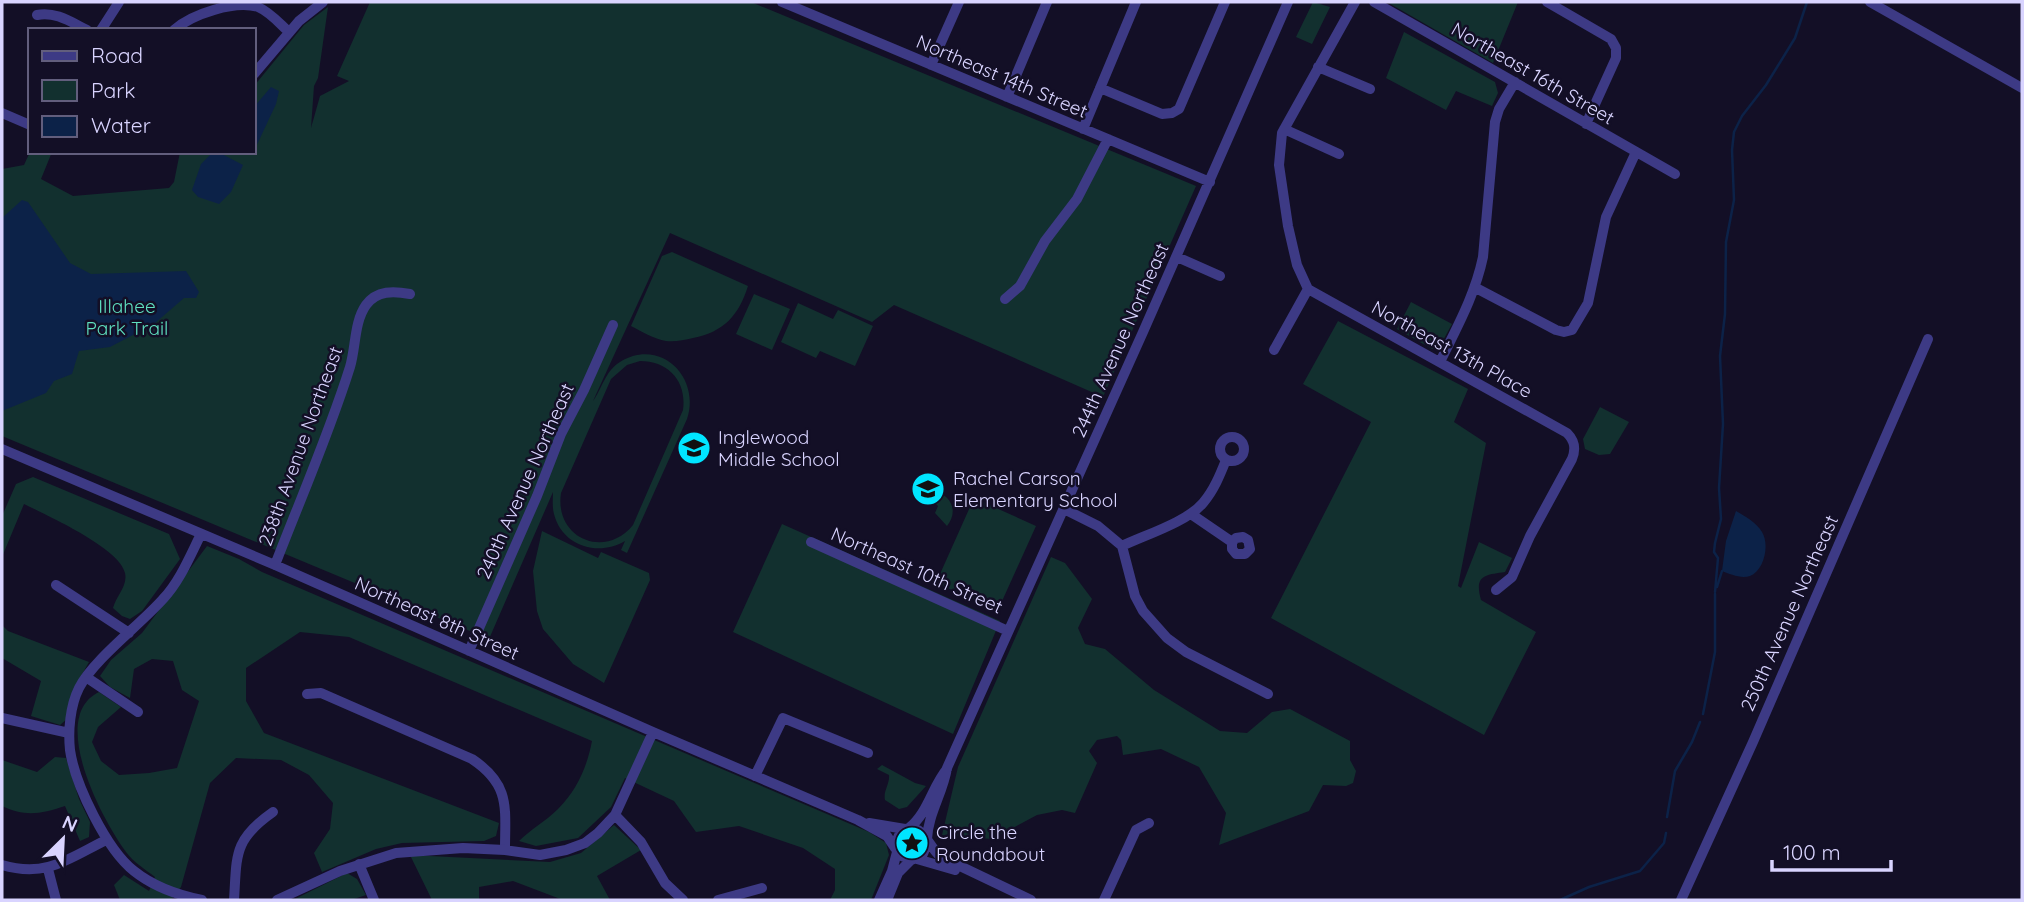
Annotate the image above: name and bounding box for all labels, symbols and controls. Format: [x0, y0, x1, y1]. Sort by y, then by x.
street label: Northeast 16th Street [1447, 17, 1619, 129]
legend [28, 28, 256, 154]
street label: Northeast 14th Street [913, 29, 1091, 123]
text: Road [91, 42, 143, 68]
text: Park [91, 77, 135, 103]
text: Water [91, 112, 151, 138]
street label: 244th Avenue Northeast [1066, 239, 1174, 441]
park label: Illahee Park Trail [86, 294, 168, 340]
street label: Northeast 13th Place [1368, 295, 1536, 403]
street label: 238th Avenue Northeast [253, 343, 347, 549]
street label: 240th Avenue Northeast [471, 379, 579, 583]
place label: Inglewood Middle School [718, 425, 840, 471]
school or university icon: Inglewood Middle School [675, 429, 713, 467]
place label: Rachel Carson Elementary School [953, 466, 1118, 512]
school or university icon: Rachel Carson Elementary School [909, 470, 947, 508]
street label: 250th Avenue Northeast [1735, 511, 1843, 715]
street label: Northeast 10th Street [827, 521, 1007, 619]
street label: Northeast 8th Street [351, 571, 523, 665]
north arrow [28, 804, 98, 874]
text: N [59, 810, 81, 837]
place label: Circle the Roundabout [936, 820, 1045, 866]
place icon: Circle the Roundabout [893, 824, 931, 862]
scale bar [1772, 828, 1891, 872]
text: 100 m [1783, 839, 1841, 865]

